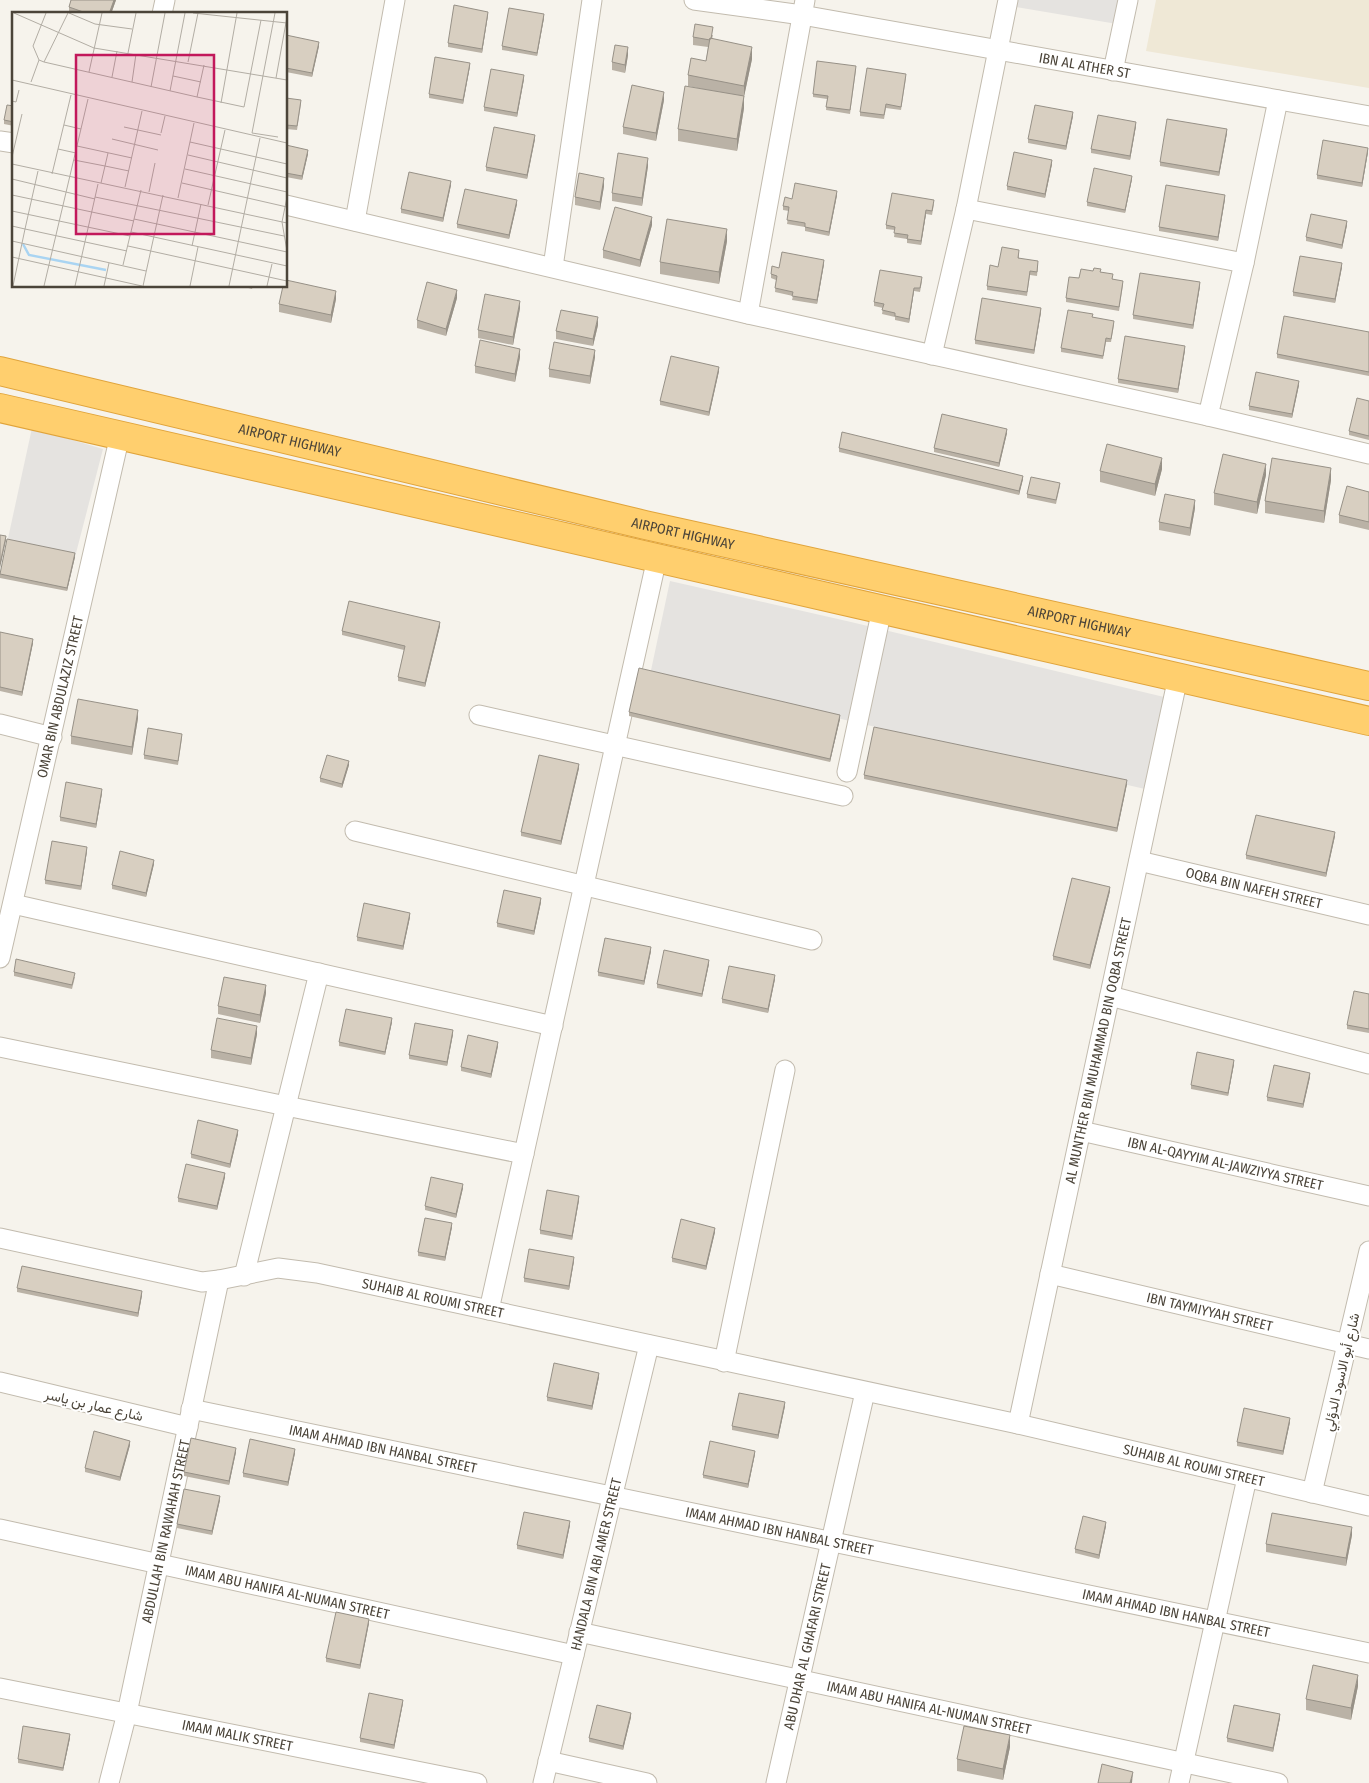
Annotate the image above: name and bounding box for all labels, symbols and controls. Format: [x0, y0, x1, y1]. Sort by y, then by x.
inset map [12, 12, 288, 288]
street label: IBN AL ATHER ST [1038, 49, 1132, 82]
street label: AIRPORT HIGHWAY [237, 420, 343, 461]
street label: AIRPORT HIGHWAY [630, 514, 736, 554]
street label: AIRPORT HIGHWAY [1026, 602, 1132, 642]
street label: OMAR BIN ABDULAZIZ STREET [34, 614, 87, 780]
street label: OQBA BIN NAFEH STREET [1184, 864, 1324, 913]
street label: AL MUNTHER BIN MUHAMMAD BIN OQBA STREET [1062, 916, 1135, 1185]
street label: IBN AL-QAYYIM AL-JAWZIYYA STREET [1126, 1134, 1325, 1194]
street label: SUHAIB AL ROUMI STREET [360, 1275, 506, 1322]
street label: IBN TAYMIYYAH STREET [1145, 1289, 1275, 1335]
street label: شارع أبو الاسود الدؤلي [1320, 1311, 1366, 1434]
street label: شارع عمار بن ياسر [42, 1386, 145, 1427]
street label: IMAM AHMAD IBN HANBAL STREET [287, 1422, 479, 1477]
street label: ABDULLAH BIN RAWAHAH STREET [138, 1438, 194, 1625]
street label: SUHAIB AL ROUMI STREET [1121, 1441, 1266, 1490]
street label: HANDALA BIN ABI AMER STREET [567, 1476, 626, 1652]
street label: IMAM AHMAD IBN HANBAL STREET [684, 1504, 875, 1559]
street label: ABU DHAR AL GHAFARI STREET [780, 1561, 835, 1731]
street label: IMAM ABU HANIFA AL-NUMAN STREET [183, 1562, 391, 1623]
street label: IMAM AHMAD IBN HANBAL STREET [1081, 1586, 1272, 1641]
street label: IMAM ABU HANIFA AL-NUMAN STREET [825, 1678, 1033, 1739]
street label: IMAM MALIK STREET [180, 1716, 295, 1755]

